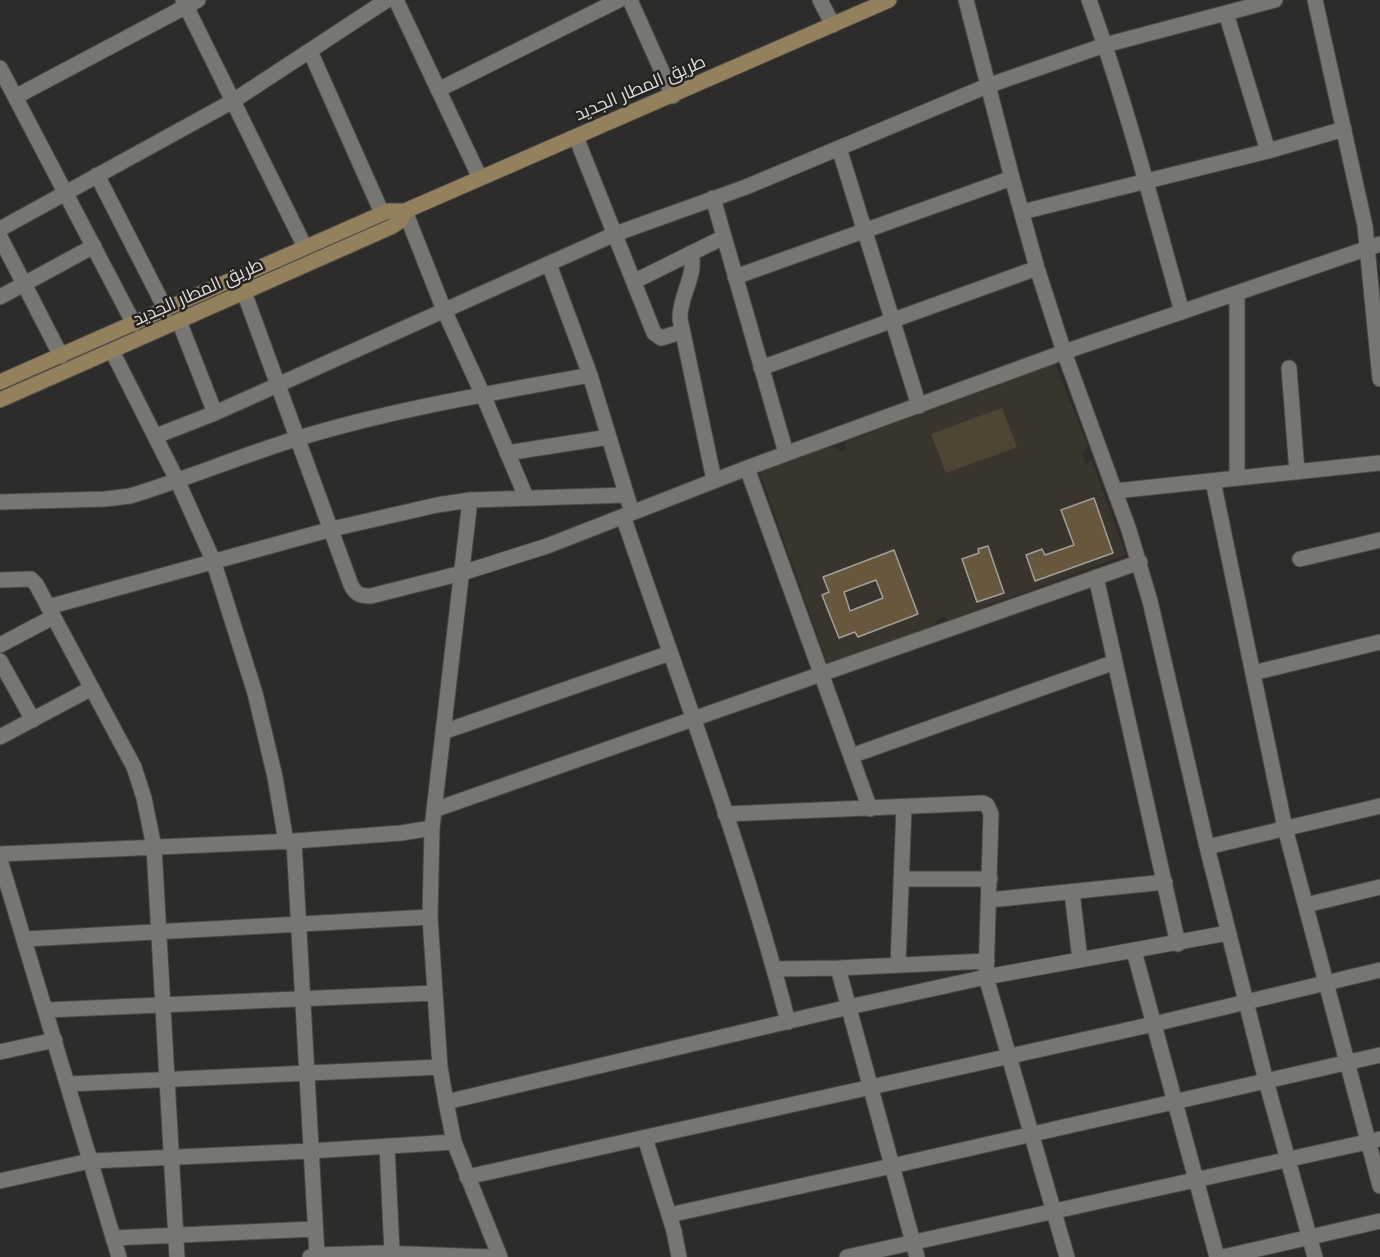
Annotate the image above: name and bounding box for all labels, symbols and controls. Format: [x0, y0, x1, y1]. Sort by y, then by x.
street label: طريق المطار الجديد [571, 51, 709, 125]
street label: طريق المطار الجديد [130, 254, 266, 330]

